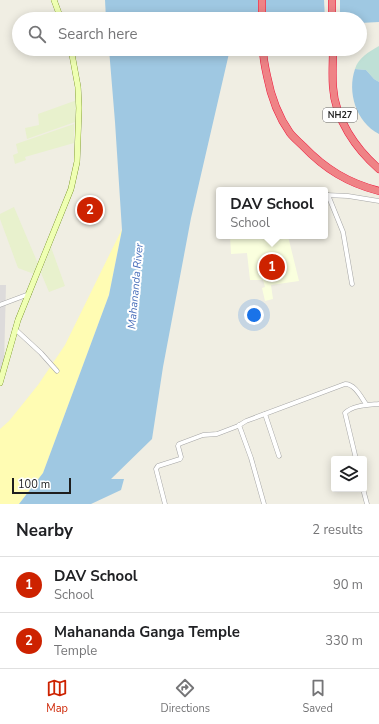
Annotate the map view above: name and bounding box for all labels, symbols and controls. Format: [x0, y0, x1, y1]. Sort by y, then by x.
search box [12, 12, 367, 56]
icon: search [26, 23, 48, 45]
text: Search here [58, 24, 138, 44]
road number: NH27 [323, 108, 357, 122]
popup [216, 187, 328, 239]
text: DAV School [230, 194, 314, 214]
pin: 2 [77, 195, 103, 225]
text: School [230, 214, 270, 232]
water label: Mahananda River [124, 242, 147, 330]
pin: 1 [259, 252, 285, 282]
your location [244, 305, 264, 325]
map controls [331, 456, 367, 492]
button: layers [331, 456, 367, 492]
scale bar [12, 476, 71, 495]
text: 100 m [18, 477, 50, 492]
text: Nearby [16, 519, 73, 542]
text: 2 results [312, 521, 363, 539]
text: DAV School [54, 566, 138, 586]
text: 1 [25, 576, 33, 594]
text: 90 m [333, 576, 363, 594]
text: School [54, 586, 94, 604]
text: Mahananda Ganga Temple [54, 622, 240, 642]
text: 2 [25, 632, 33, 650]
text: 330 m [325, 632, 363, 650]
text: Temple [54, 642, 97, 660]
tab: Map [46, 677, 68, 716]
tab: Directions [160, 677, 210, 716]
tab: Saved [302, 677, 333, 716]

